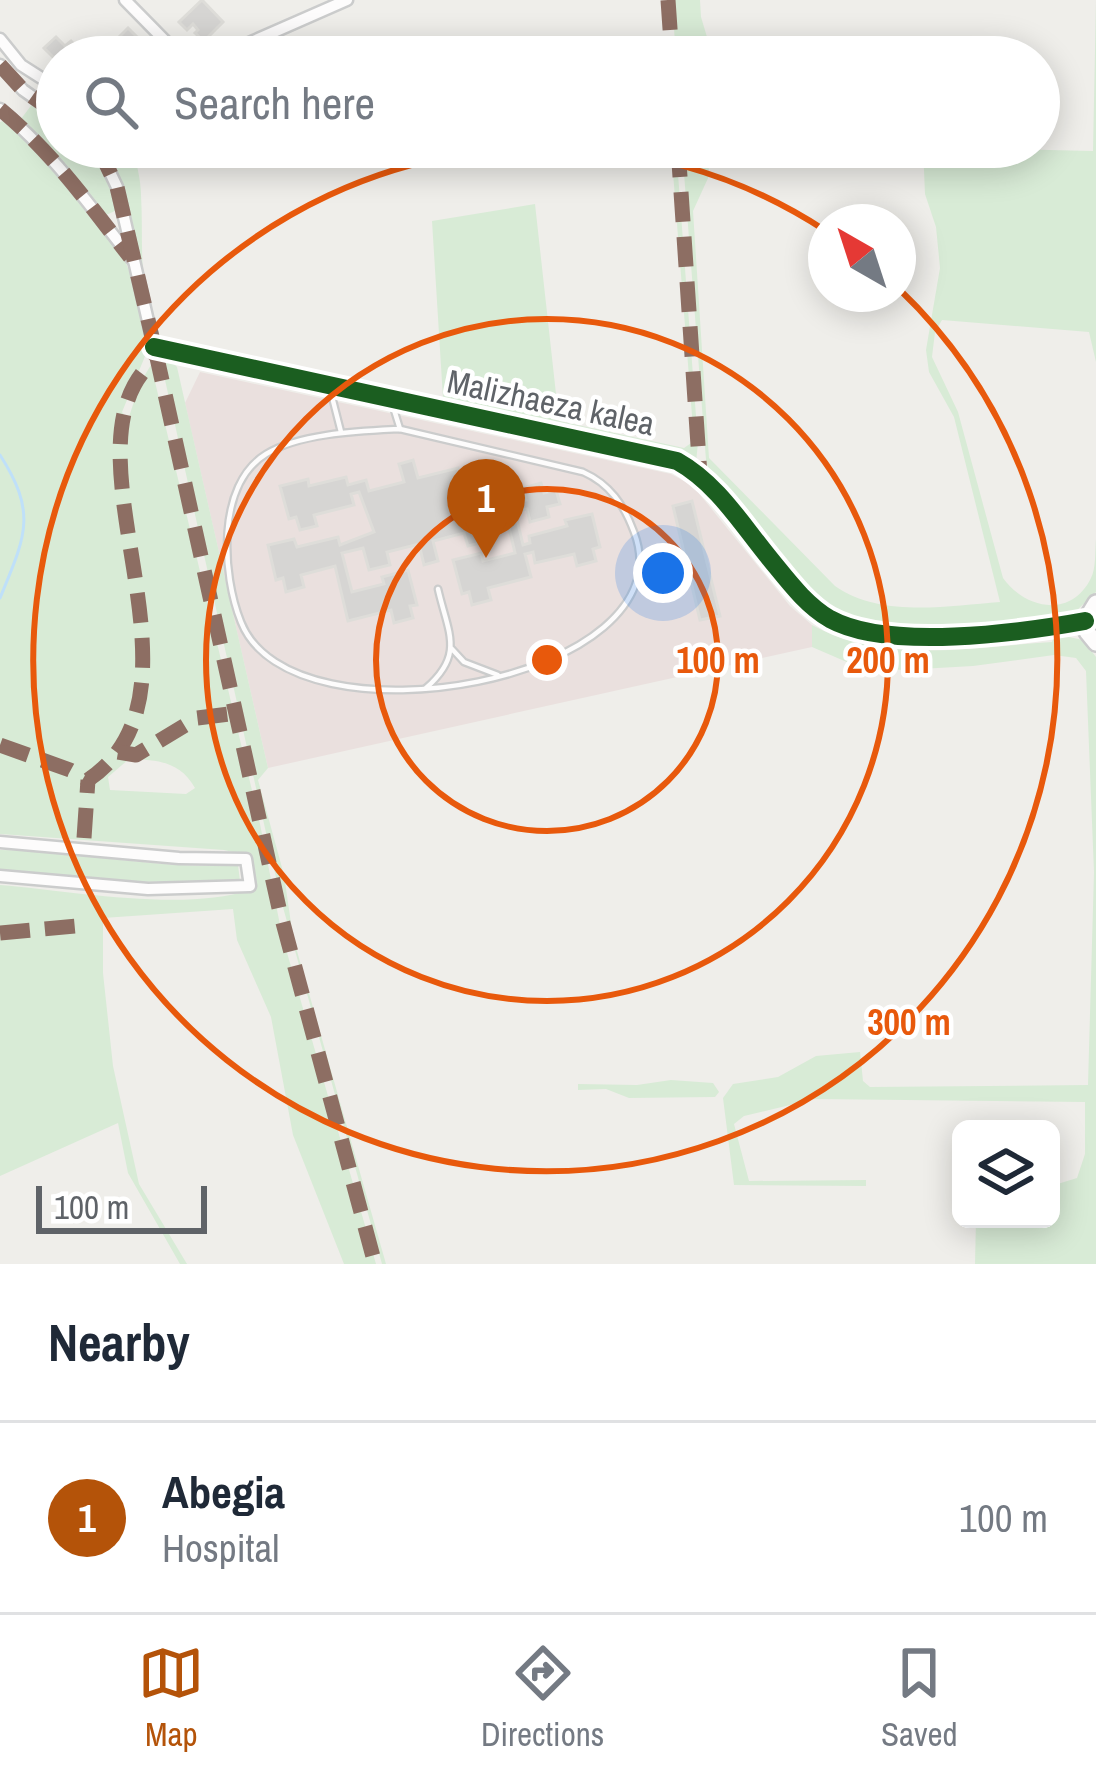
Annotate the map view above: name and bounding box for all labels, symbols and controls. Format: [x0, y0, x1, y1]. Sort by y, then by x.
search box [36, 36, 1060, 168]
icon: search [78, 69, 144, 135]
text: Search here [174, 72, 375, 133]
north arrow [808, 204, 916, 312]
street label: Malizhaeza kalea [443, 359, 659, 445]
pin: 1 [447, 459, 525, 558]
your location [633, 543, 693, 603]
text: 100 m [676, 636, 760, 684]
text: 200 m [846, 636, 930, 684]
centre of rings [526, 639, 568, 681]
text: 300 m [867, 998, 951, 1046]
map controls [952, 1120, 1060, 1228]
button: layers [952, 1120, 1060, 1228]
scale bar [36, 1180, 207, 1233]
text: 100 m [54, 1185, 129, 1229]
text: Nearby [48, 1308, 190, 1377]
text: Abegia [162, 1461, 285, 1522]
text: 1 [78, 1492, 96, 1544]
text: 100 m [959, 1492, 1048, 1544]
text: Hospital [162, 1522, 279, 1574]
tab: Map [138, 1640, 204, 1756]
tab: Directions [481, 1640, 604, 1756]
tab: Saved [881, 1640, 958, 1756]

